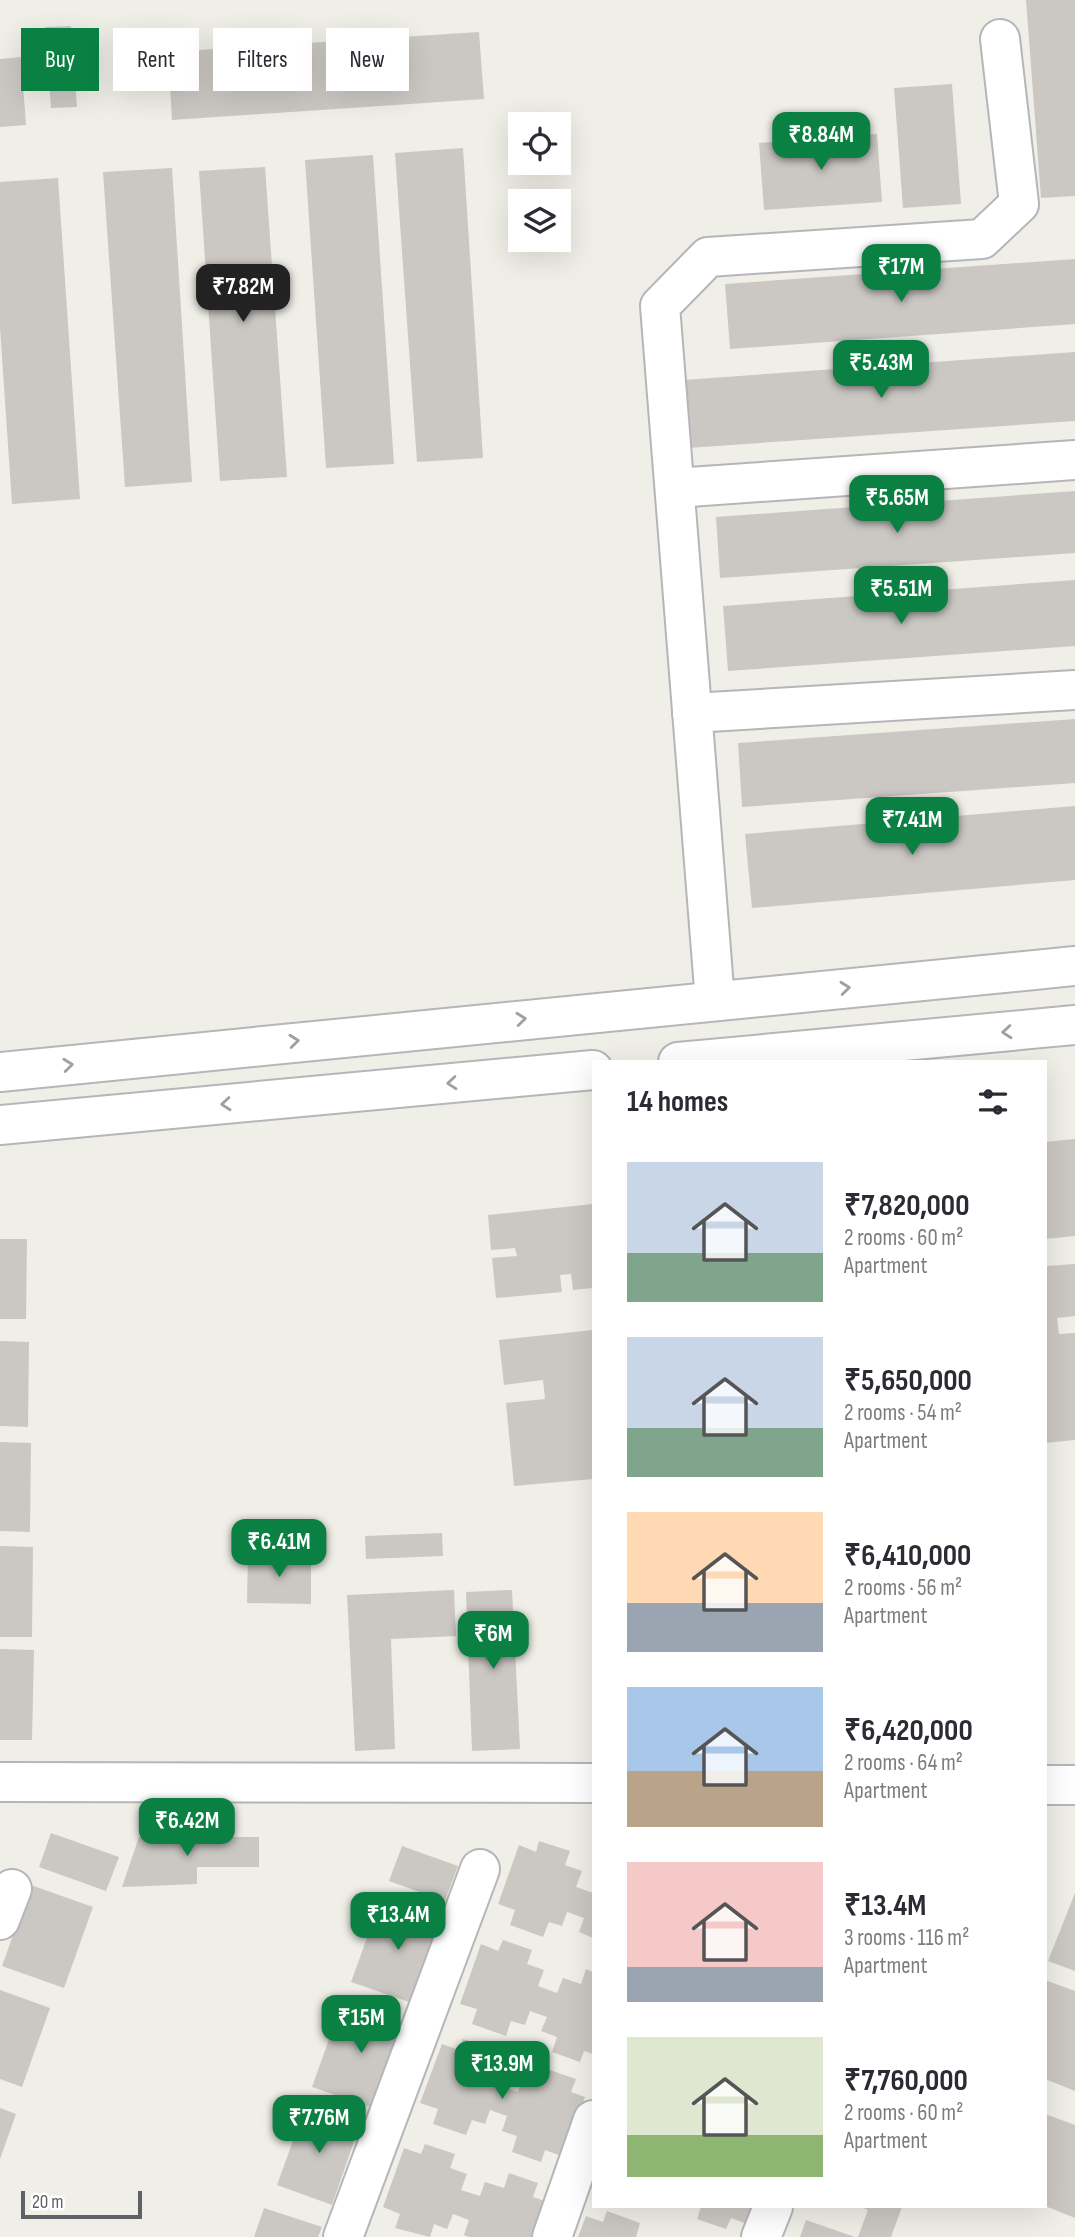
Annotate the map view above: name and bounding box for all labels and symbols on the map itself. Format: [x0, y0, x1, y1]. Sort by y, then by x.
pin: ₹8.84M [764, 113, 878, 172]
pin: ₹17M [860, 244, 942, 304]
pin: ₹7.82M [186, 264, 300, 324]
pin: ₹5.43M [824, 340, 938, 400]
pin: ₹5.65M [840, 476, 954, 535]
pin: ₹5.51M [844, 566, 958, 626]
pin: ₹7.41M [855, 798, 969, 857]
one-way arrow [839, 981, 850, 996]
one-way arrow [515, 1012, 526, 1027]
one-way arrow [1001, 1024, 1013, 1039]
one-way arrow [289, 1034, 300, 1049]
one-way arrow [62, 1057, 74, 1072]
one-way arrow [446, 1075, 457, 1090]
one-way arrow [220, 1096, 231, 1111]
pin: ₹6.41M [222, 1520, 336, 1579]
pin: ₹6M [459, 1612, 527, 1671]
pin: ₹6.42M [130, 1798, 244, 1858]
pin: ₹13.4M [341, 1892, 455, 1952]
pin: ₹15M [320, 1996, 402, 2055]
pin: ₹13.9M [445, 2042, 559, 2101]
pin: ₹7.76M [262, 2096, 376, 2155]
scale bar [21, 2188, 142, 2220]

